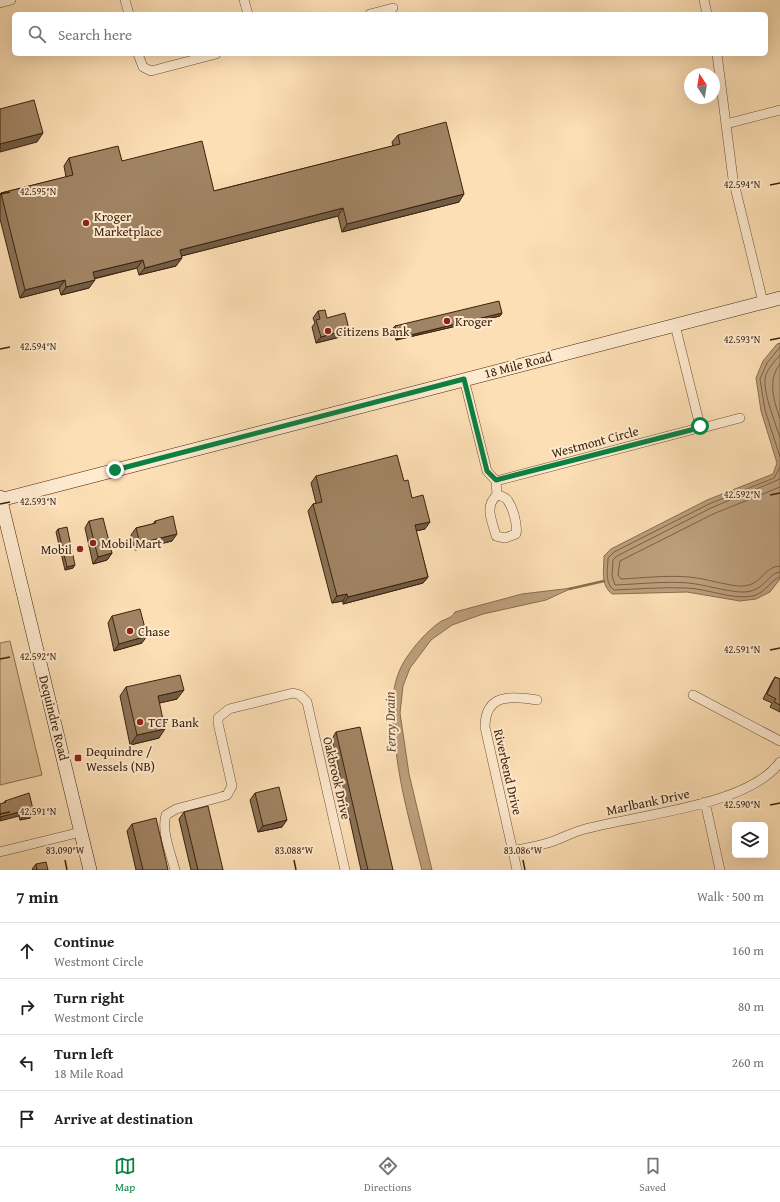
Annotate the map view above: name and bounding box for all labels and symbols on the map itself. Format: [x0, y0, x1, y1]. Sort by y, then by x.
north arrow [684, 68, 720, 104]
text: 42.594°N [724, 177, 761, 192]
text: 42.595°N [20, 184, 57, 199]
place label: Kroger Marketplace [94, 207, 162, 241]
marker: Kroger Marketplace [81, 218, 91, 228]
place label: Kroger [455, 312, 493, 331]
marker: Kroger [442, 316, 452, 326]
place label: Citizens Bank [336, 322, 410, 341]
marker: Citizens Bank [323, 326, 333, 336]
text: 42.593°N [724, 332, 761, 347]
text: 42.594°N [20, 339, 57, 354]
street label: 18 Mile Road [482, 347, 554, 383]
route start [691, 417, 709, 435]
street label: Westmont Circle [549, 421, 641, 463]
route end [106, 461, 124, 479]
text: 42.592°N [724, 487, 761, 502]
text: 42.593°N [20, 494, 57, 509]
place label: Mobil Mart [101, 534, 162, 553]
marker: Mobil Mart [88, 538, 98, 548]
place label: Mobil [41, 540, 72, 559]
marker: Mobil [75, 544, 85, 554]
place label: Chase [138, 622, 170, 641]
marker: Chase [125, 626, 135, 636]
text: 42.591°N [724, 642, 761, 657]
text: 42.592°N [20, 649, 57, 664]
street label: Dequindre Road [34, 673, 74, 763]
water label: Ferry Drain [379, 691, 401, 754]
place label: TCF Bank [148, 713, 199, 732]
marker: TCF Bank [135, 717, 145, 727]
street label: Riverbend Drive [489, 727, 527, 817]
street label: Oakbrook Drive [318, 735, 356, 821]
place label: Dequindre / Wessels (NB) [86, 742, 155, 776]
marker: Dequindre / Wessels (NB) [73, 753, 83, 763]
street label: Marlbank Drive [605, 784, 691, 820]
text: 42.590°N [724, 797, 761, 812]
text: 42.591°N [20, 804, 57, 819]
text: 83.090°W [46, 843, 85, 858]
text: 83.088°W [275, 843, 314, 858]
text: 83.086°W [504, 843, 543, 858]

